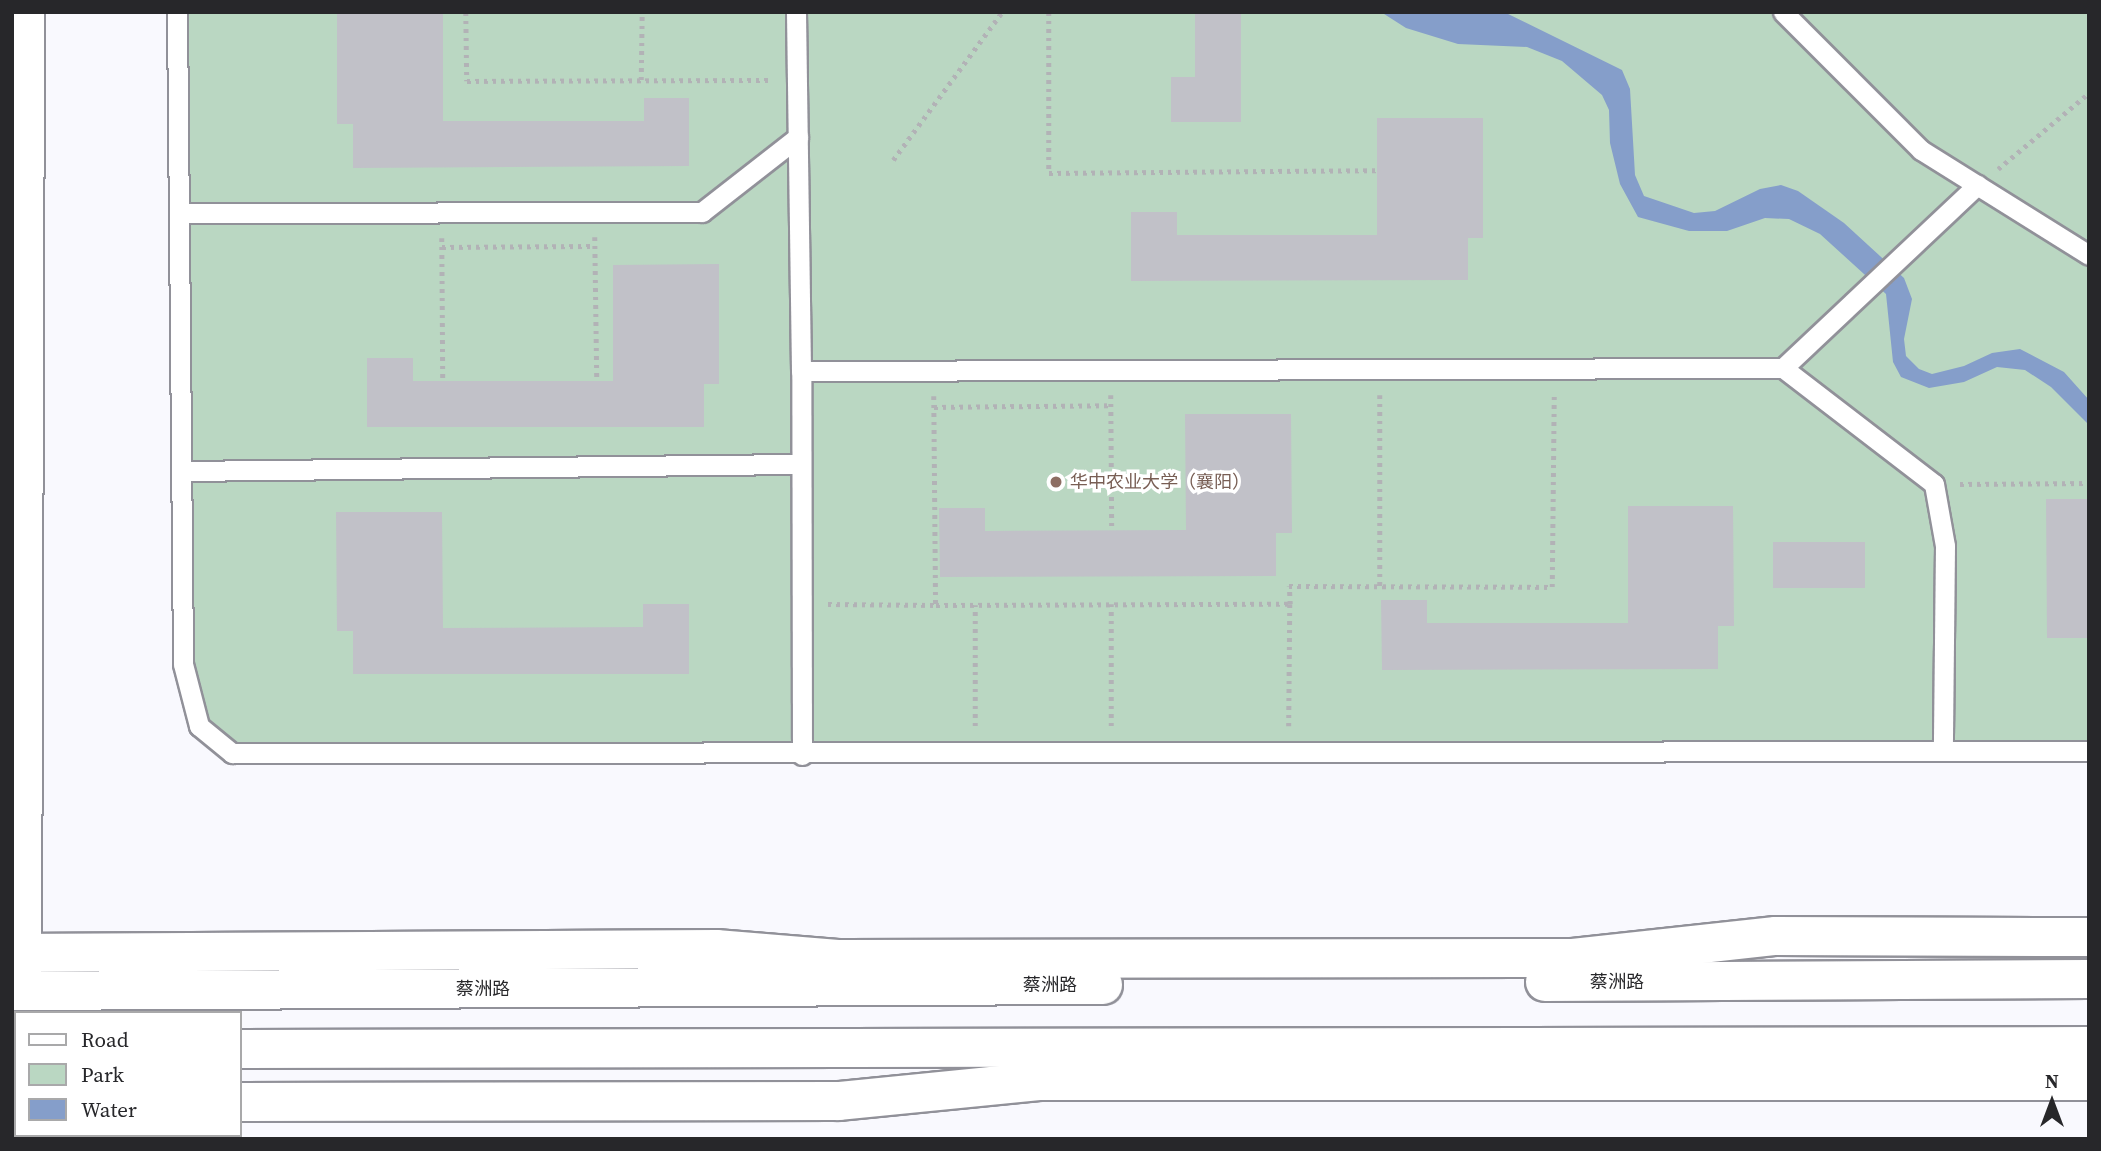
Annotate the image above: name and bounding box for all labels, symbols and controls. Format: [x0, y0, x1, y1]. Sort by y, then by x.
place label: 华中农业大学（襄阳） [1070, 471, 1250, 493]
marker: 华中农业大学（襄阳） [1048, 474, 1064, 490]
street label: 蔡洲路 [1590, 971, 1644, 993]
street label: 蔡洲路 [1023, 974, 1077, 996]
street label: 蔡洲路 [456, 978, 510, 1000]
legend [14, 1011, 242, 1137]
text: Road [81, 1025, 129, 1054]
text: Park [81, 1060, 124, 1089]
north arrow [2017, 1067, 2087, 1137]
text: N [2045, 1068, 2059, 1094]
text: Water [81, 1095, 137, 1124]

